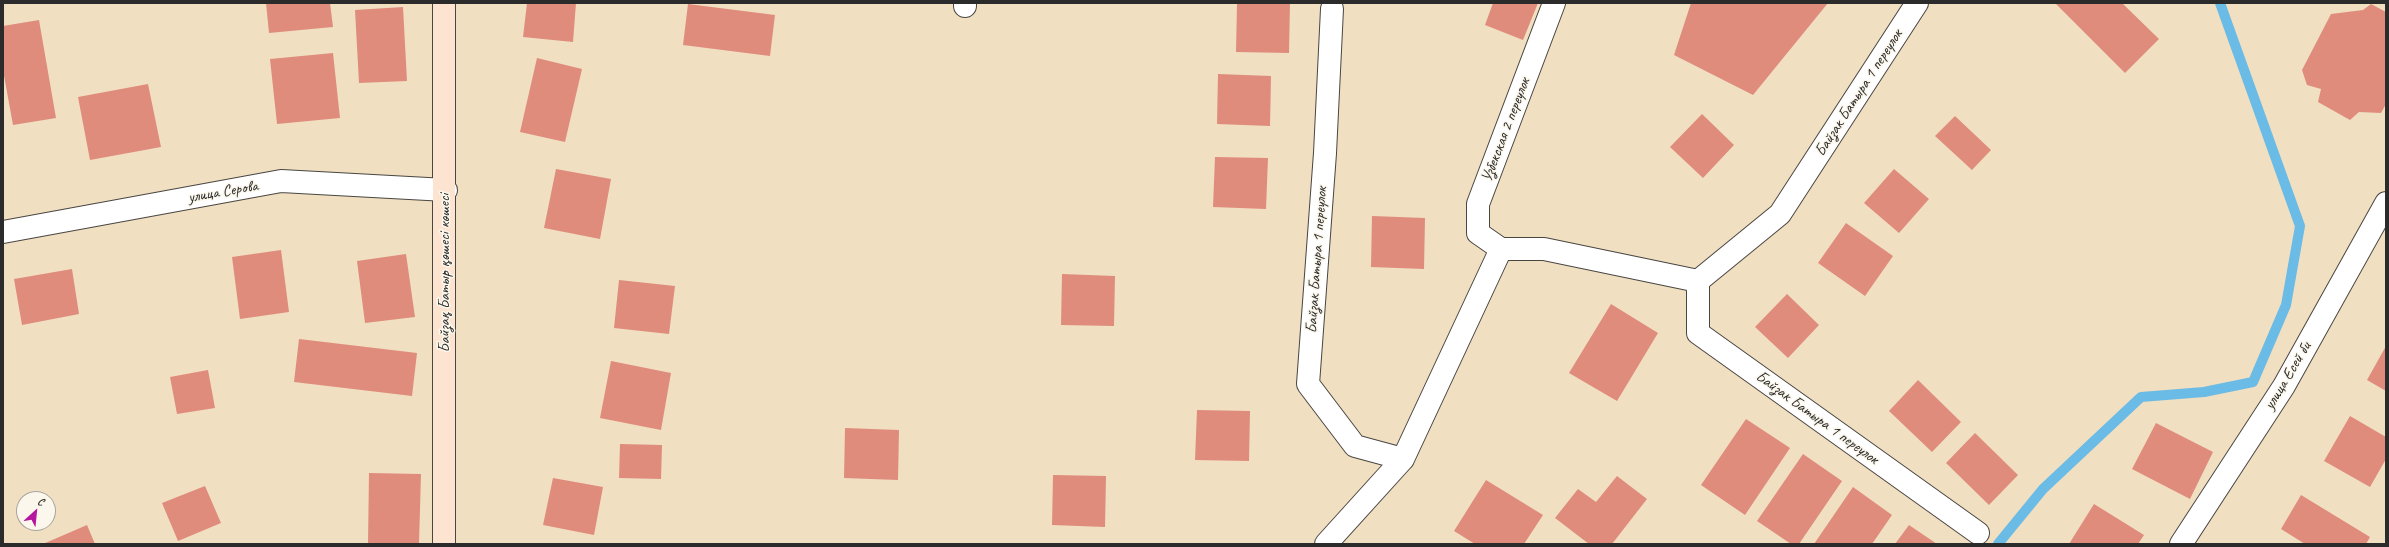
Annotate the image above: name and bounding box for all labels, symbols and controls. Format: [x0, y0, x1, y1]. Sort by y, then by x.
street label: Байзак Батыра 1 переулок [1811, 26, 1907, 160]
street label: Узбекская 2 переулок [1477, 75, 1535, 185]
street label: улица Серова [187, 176, 259, 208]
street label: Байзак Батыра 1 переулок [1302, 186, 1332, 334]
street label: Байзақ Батыр қөшесі көшесі [435, 194, 455, 352]
street label: улица Есей би [2260, 339, 2316, 413]
street label: Байзак Батыра 1 переулок [1752, 367, 1882, 469]
north arrow [16, 491, 56, 531]
text: С [35, 494, 47, 509]

